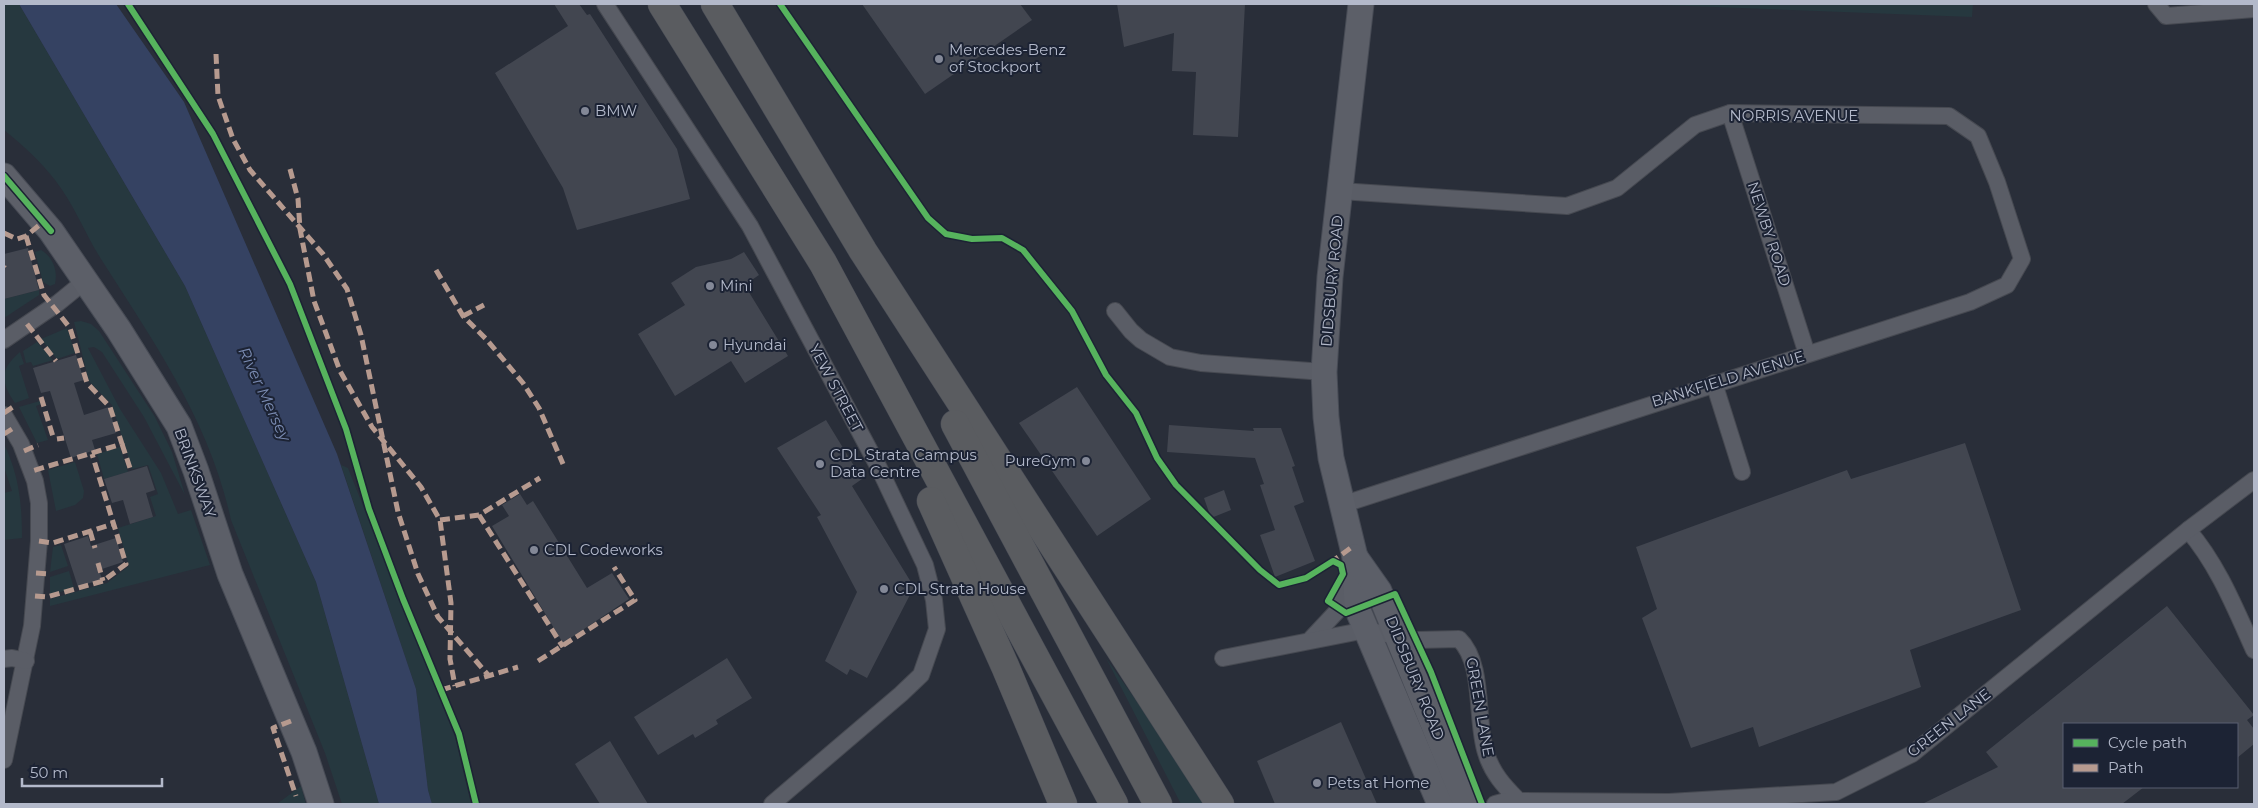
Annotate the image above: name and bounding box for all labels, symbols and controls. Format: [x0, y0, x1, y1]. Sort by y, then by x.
place label: Mercedes-Benz of Stockport [949, 40, 1066, 76]
marker: Mercedes-Benz of Stockport [933, 53, 945, 65]
place label: BMW [595, 101, 637, 120]
marker: BMW [579, 105, 591, 117]
street label: NORRIS AVENUE [1730, 106, 1858, 125]
street label: NEWBY ROAD [1744, 179, 1795, 289]
street label: DIDSBURY ROAD [1316, 214, 1347, 348]
place label: Mini [720, 276, 753, 295]
marker: Mini [704, 280, 716, 292]
place label: Hyundai [723, 335, 787, 354]
marker: Hyundai [707, 339, 719, 351]
street label: YEW STREET [805, 340, 868, 435]
water label: River Mersey [234, 344, 295, 446]
street label: BANKFIELD AVENUE [1649, 346, 1807, 411]
street label: BRINKSWAY [170, 425, 221, 521]
place label: CDL Strata Campus Data Centre [830, 445, 977, 481]
place label: PureGym [1005, 451, 1076, 470]
marker: PureGym [1080, 455, 1092, 467]
marker: CDL Strata Campus Data Centre [814, 458, 826, 470]
place label: CDL Codeworks [544, 540, 663, 559]
marker: CDL Codeworks [528, 544, 540, 556]
place label: CDL Strata House [894, 579, 1026, 598]
marker: CDL Strata House [878, 583, 890, 595]
street label: DIDSBURY ROAD [1382, 613, 1449, 743]
street label: GREEN LANE [1462, 656, 1499, 758]
street label: GREEN LANE [1903, 684, 1994, 761]
legend [2063, 723, 2238, 788]
text: Cycle path [2108, 733, 2187, 752]
scale bar [22, 756, 162, 788]
text: Path [2108, 758, 2144, 777]
text: 50 m [30, 763, 68, 782]
place label: Pets at Home [1327, 773, 1429, 792]
marker: Pets at Home [1311, 777, 1323, 789]

